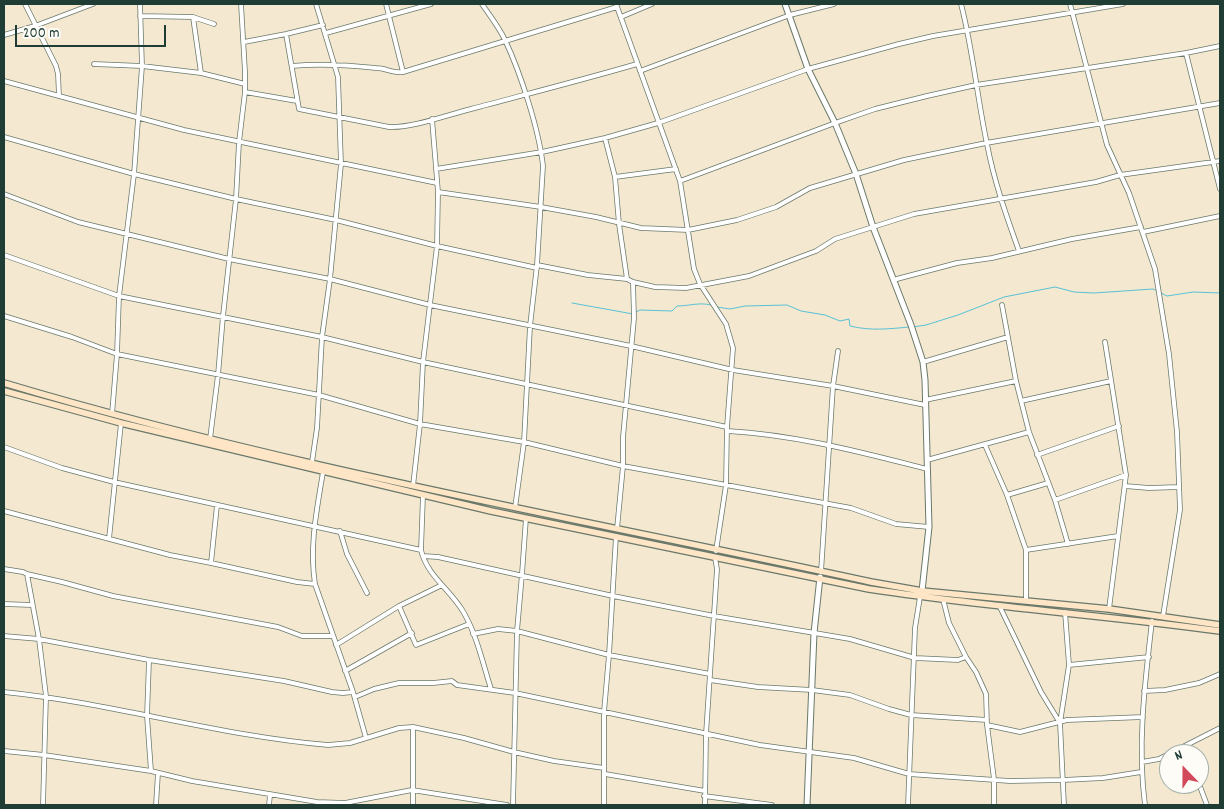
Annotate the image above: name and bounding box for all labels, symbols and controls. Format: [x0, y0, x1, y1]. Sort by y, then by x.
scale bar [18, 15, 169, 47]
text: 200 m [23, 23, 60, 45]
north arrow [1159, 744, 1209, 794]
text: N [1172, 745, 1186, 767]

